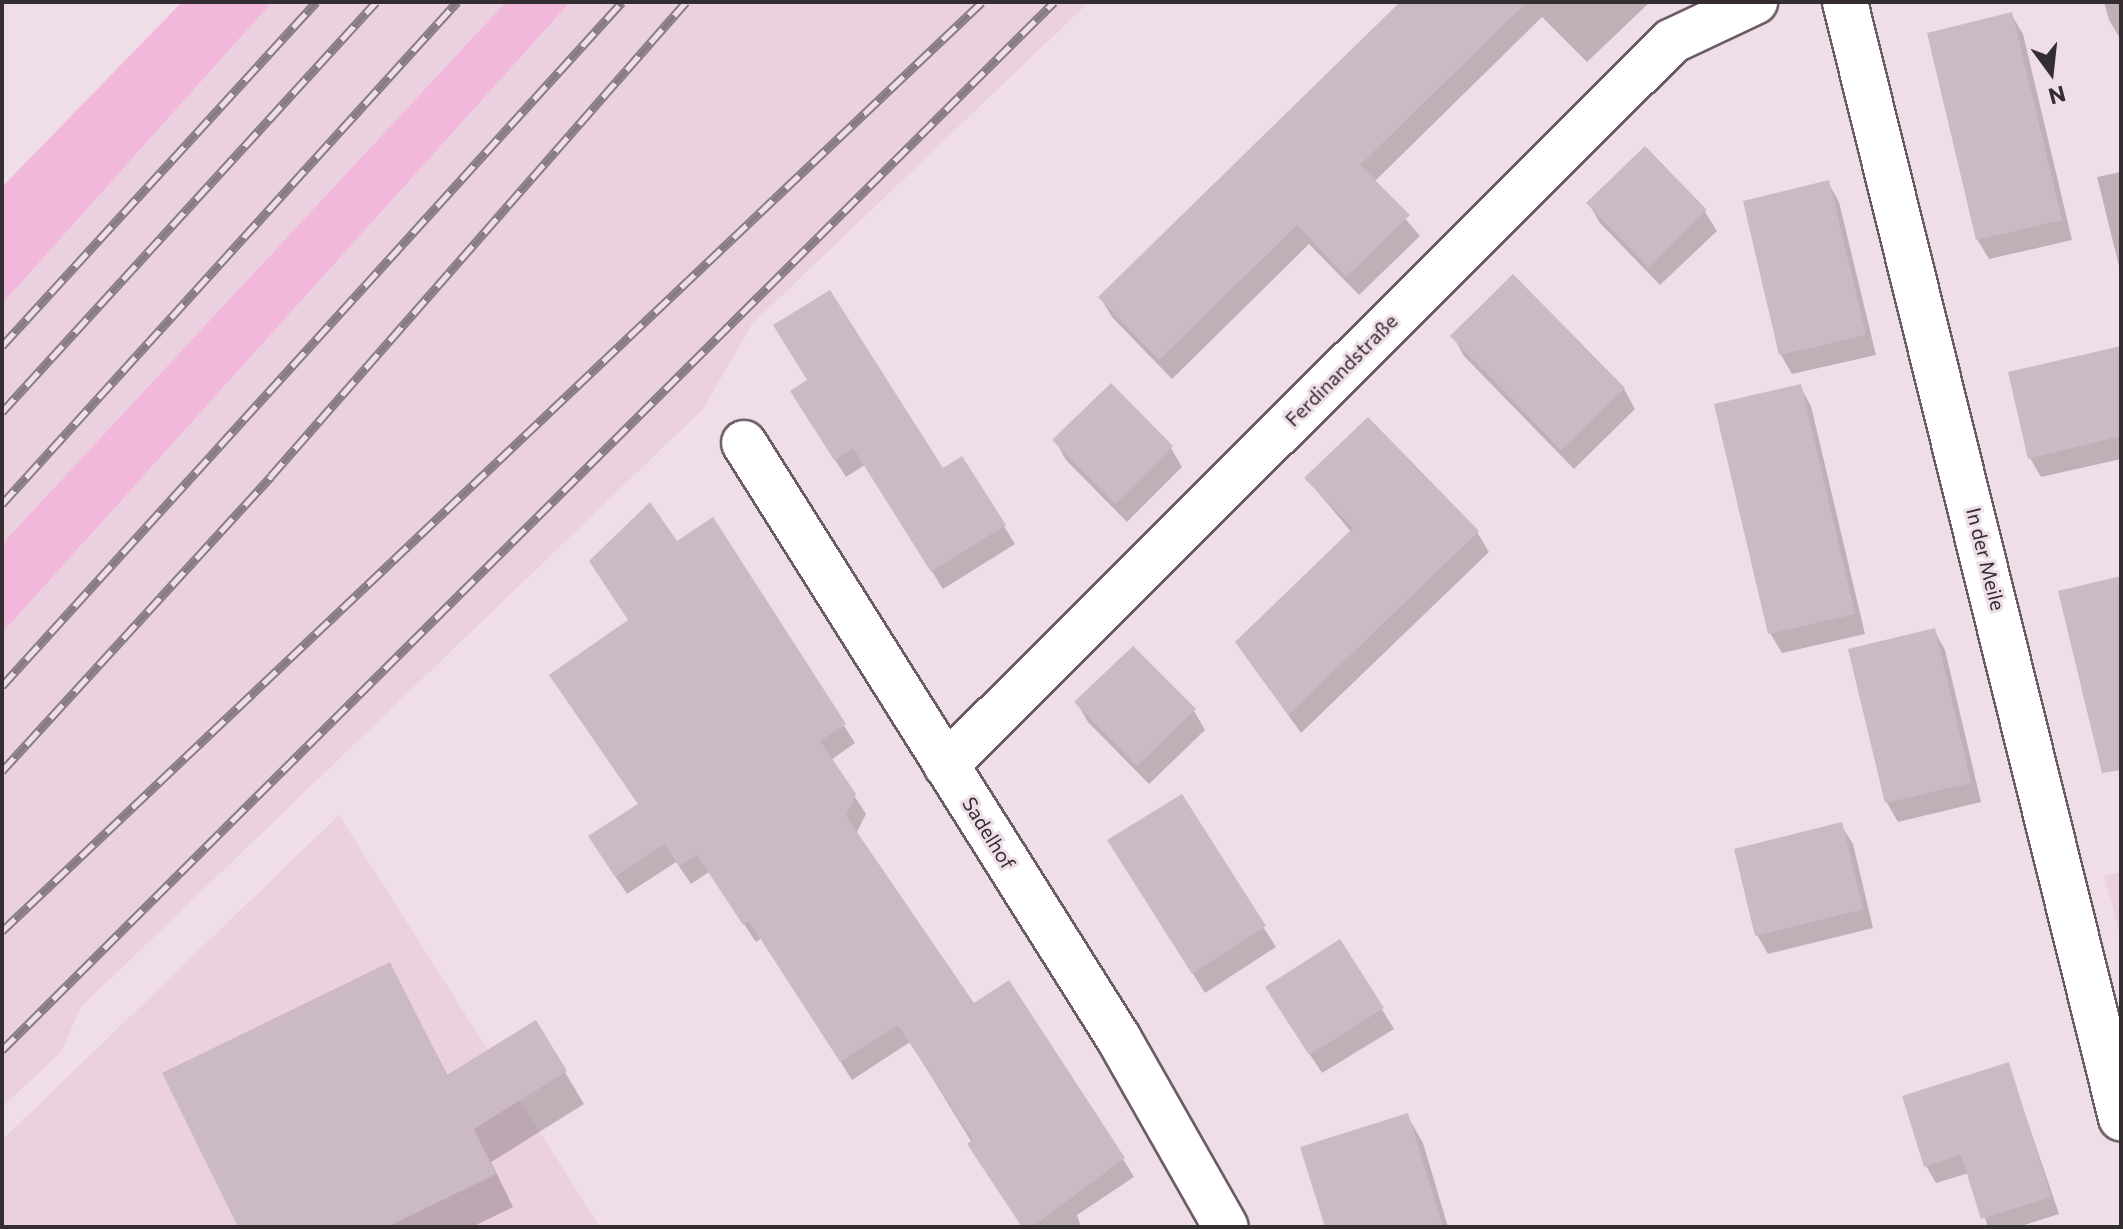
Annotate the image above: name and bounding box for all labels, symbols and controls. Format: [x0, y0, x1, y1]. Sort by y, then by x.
north arrow [2011, 32, 2091, 112]
text: N [2046, 80, 2069, 111]
street label: Ferdinandstraße [1280, 309, 1402, 431]
street label: In der Meile [1962, 505, 2010, 613]
street label: Sadelhof [957, 792, 1021, 874]

